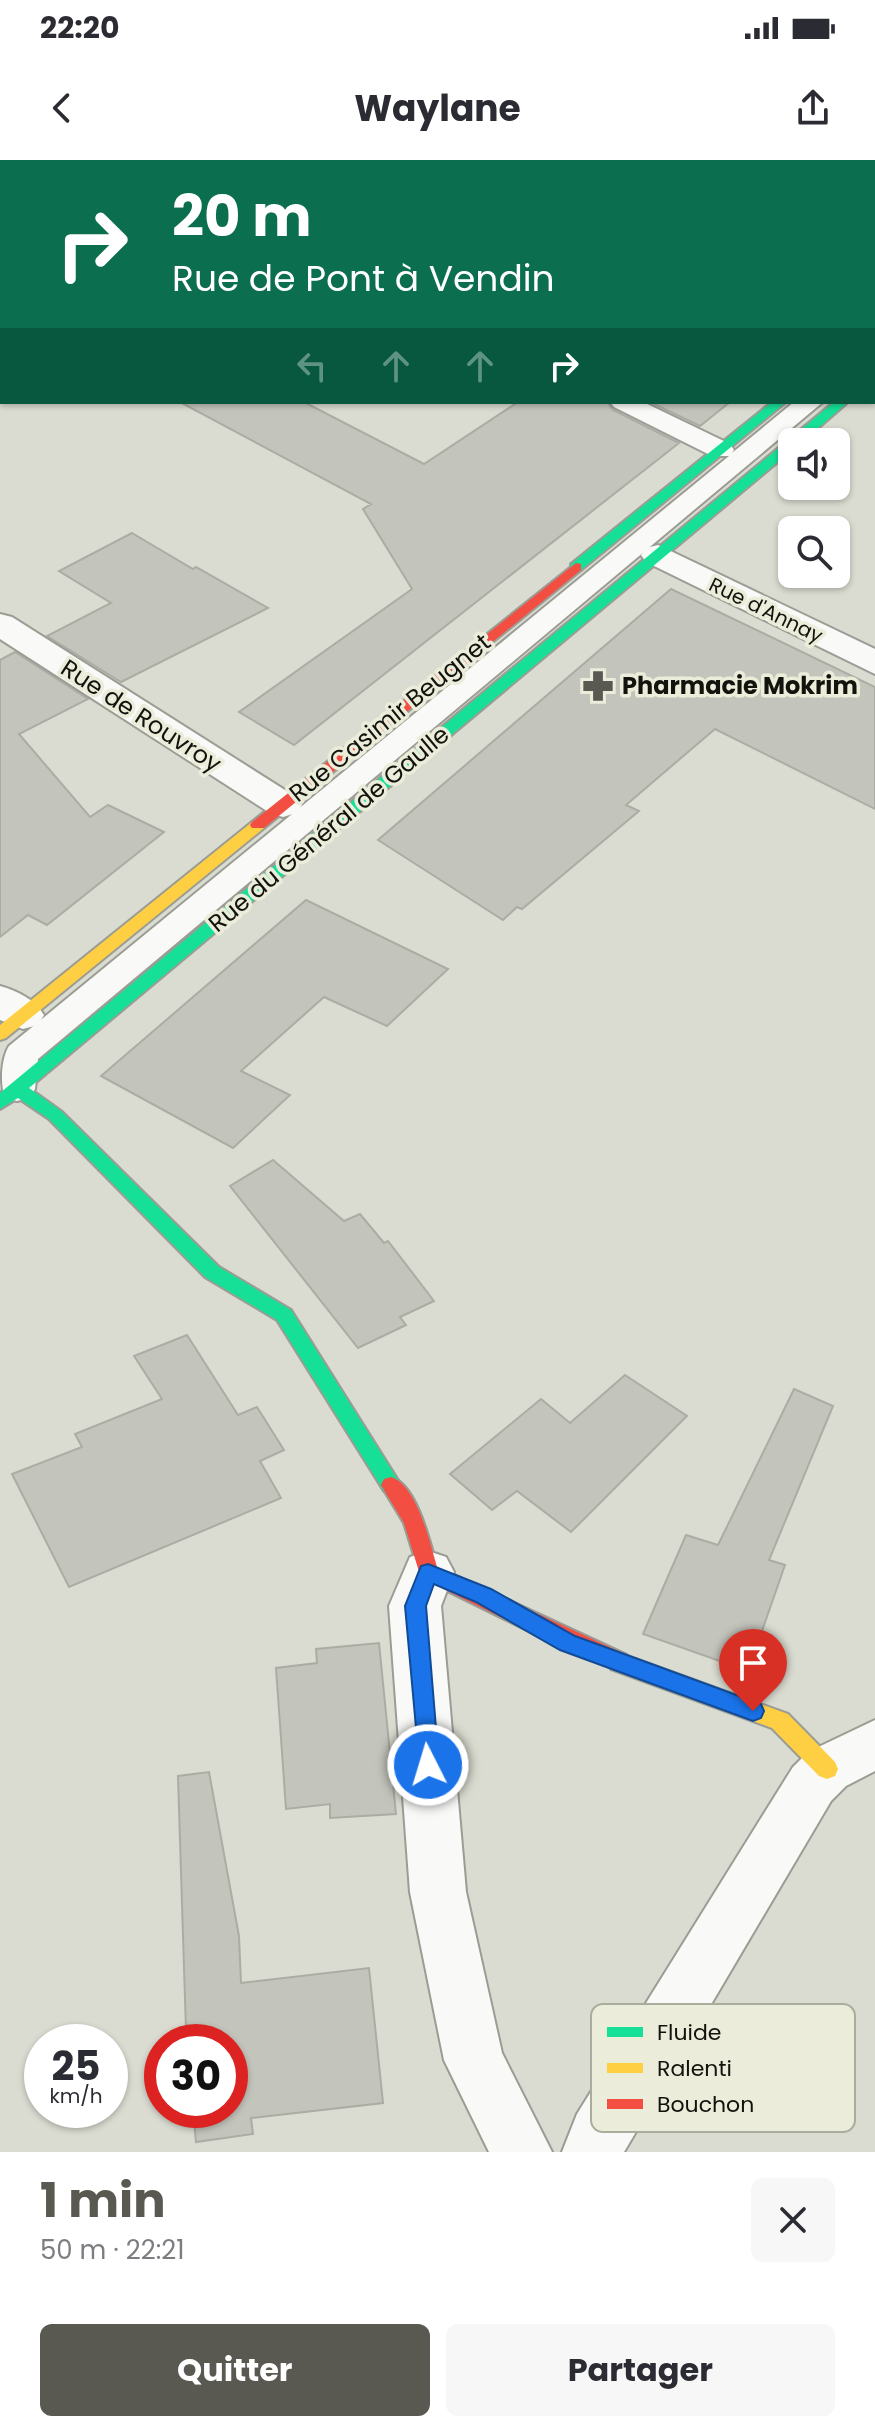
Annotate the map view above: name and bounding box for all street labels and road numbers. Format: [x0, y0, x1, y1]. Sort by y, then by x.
street label: Rue d'Annay [704, 570, 828, 650]
street label: Rue Casimir Beugnet [282, 626, 497, 809]
street label: Rue de Rouvroy [55, 651, 228, 780]
street label: Rue du Général de Gaulle [201, 718, 456, 939]

